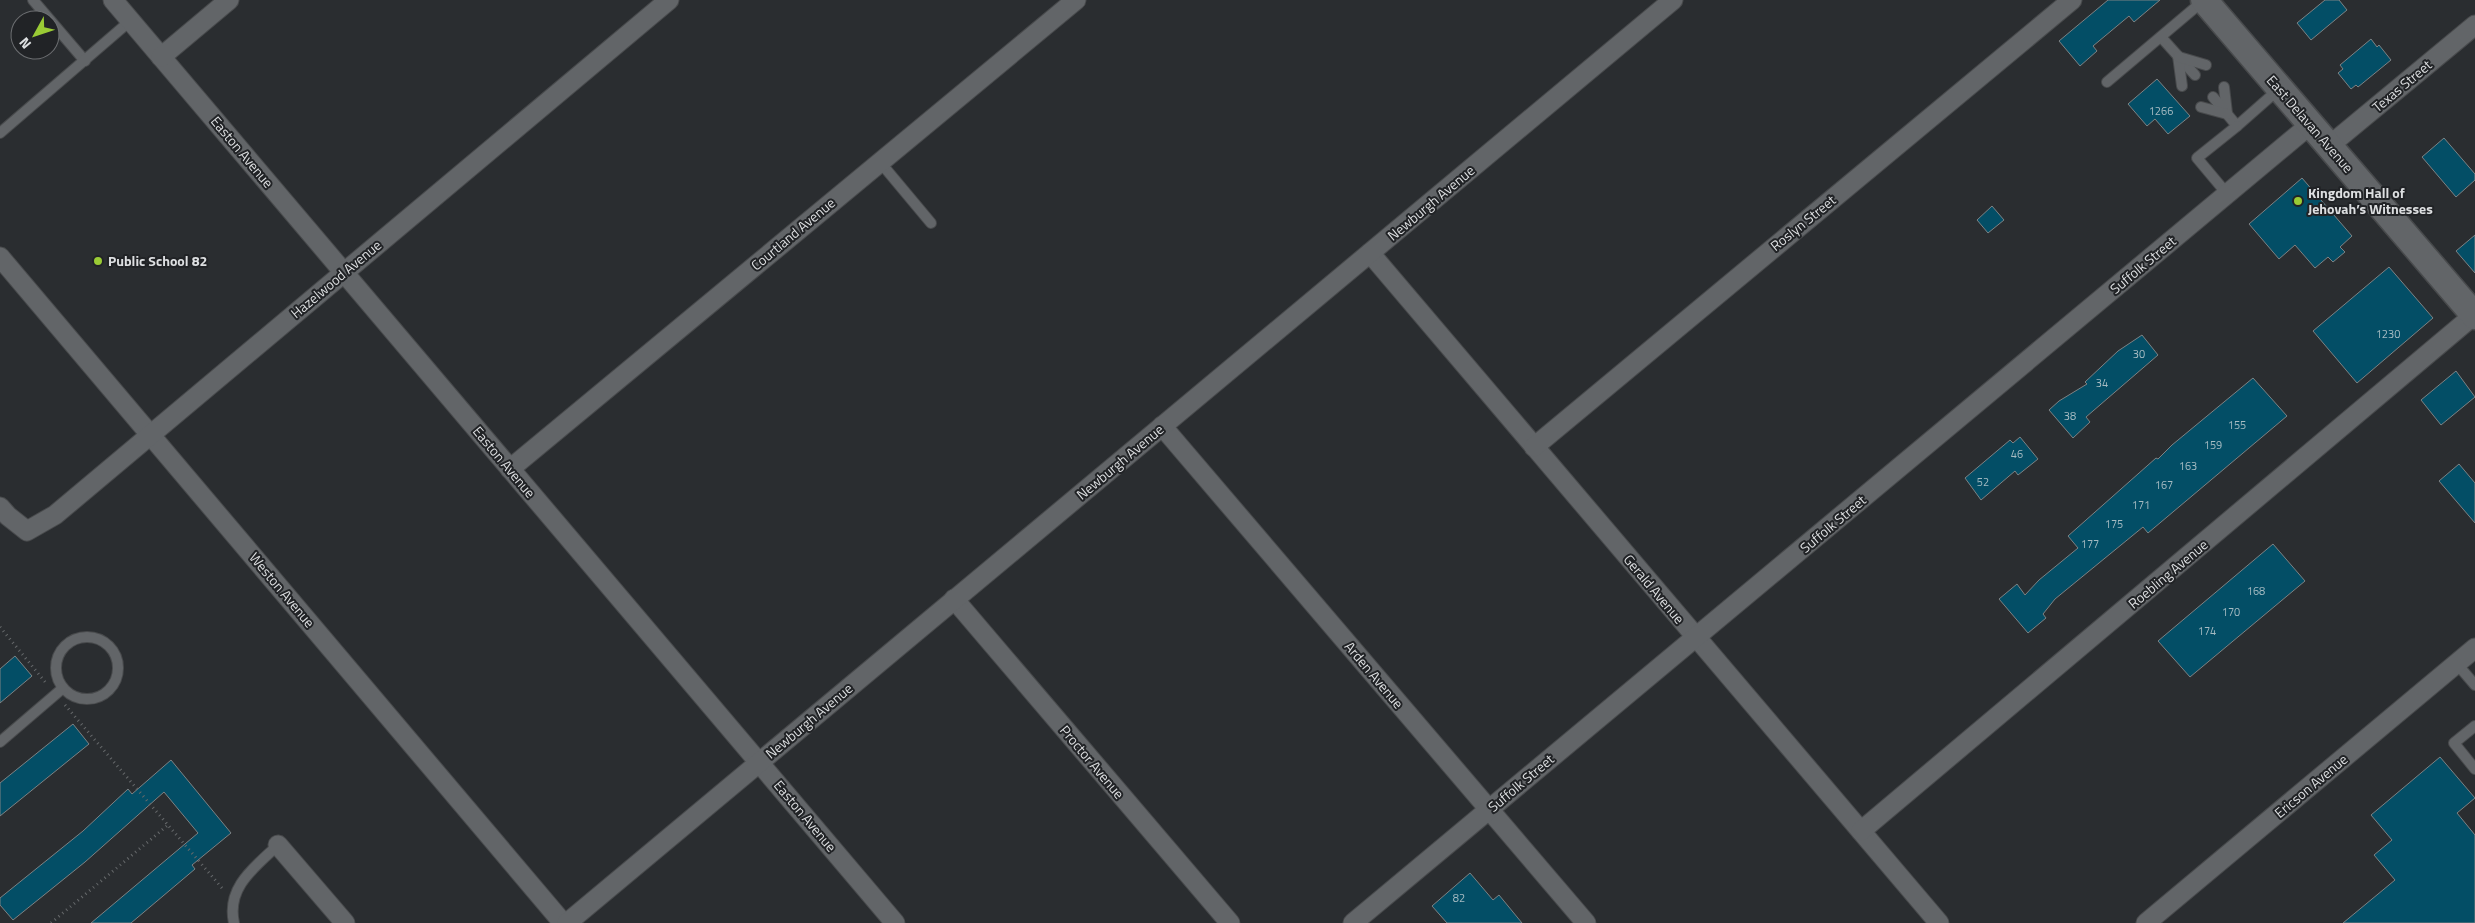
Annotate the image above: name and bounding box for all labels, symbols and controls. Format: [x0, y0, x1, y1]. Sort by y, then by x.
north arrow [10, 10, 60, 60]
text: N [13, 33, 36, 54]
street label: Texas Street [2367, 54, 2436, 117]
street label: East Delavan Avenue [2262, 70, 2359, 177]
house number: 1266 [2149, 103, 2173, 119]
street label: Easton Avenue [206, 111, 279, 192]
street label: Newburgh Avenue [1382, 160, 1479, 245]
place label: Kingdom Hall of Jehovah’s Witnesses [2308, 182, 2433, 219]
street label: Roslyn Street [1765, 190, 1840, 256]
street label: Courtland Avenue [746, 192, 839, 275]
marker: Kingdom Hall of Jehovah’s Witnesses [2292, 195, 2304, 207]
street label: Suffolk Street [2105, 231, 2180, 299]
street label: Hazelwood Avenue [286, 234, 386, 323]
place label: Public School 82 [108, 250, 207, 271]
marker: Public School 82 [92, 255, 104, 267]
house number: 1230 [2376, 326, 2400, 342]
house number: 30 [2133, 346, 2145, 362]
house number: 34 [2096, 375, 2108, 391]
house number: 38 [2064, 408, 2076, 424]
house number: 155 [2228, 417, 2246, 433]
street label: Newburgh Avenue [1071, 419, 1168, 504]
street label: Easton Avenue [468, 421, 541, 502]
house number: 159 [2204, 437, 2222, 453]
house number: 46 [2011, 446, 2023, 462]
house number: 163 [2179, 458, 2197, 474]
house number: 52 [1977, 474, 1989, 490]
house number: 167 [2155, 477, 2173, 493]
street label: Suffolk Street [1795, 490, 1870, 558]
house number: 171 [2132, 497, 2150, 513]
house number: 175 [2105, 516, 2123, 532]
street label: Roebling Avenue [2123, 534, 2212, 613]
house number: 177 [2081, 536, 2099, 552]
street label: Weston Avenue [245, 548, 320, 632]
street label: Gerald Avenue [1619, 549, 1690, 628]
house number: 168 [2247, 583, 2265, 599]
house number: 170 [2222, 604, 2240, 620]
house number: 174 [2198, 623, 2216, 639]
street label: Arden Avenue [1340, 637, 1409, 713]
street label: Newburgh Avenue [760, 678, 857, 763]
street label: Proctor Avenue [1055, 720, 1130, 803]
street label: Suffolk Street [1483, 749, 1558, 817]
street label: Ericson Avenue [2269, 749, 2352, 823]
street label: Easton Avenue [769, 775, 842, 856]
house number: 82 [1453, 890, 1465, 906]

